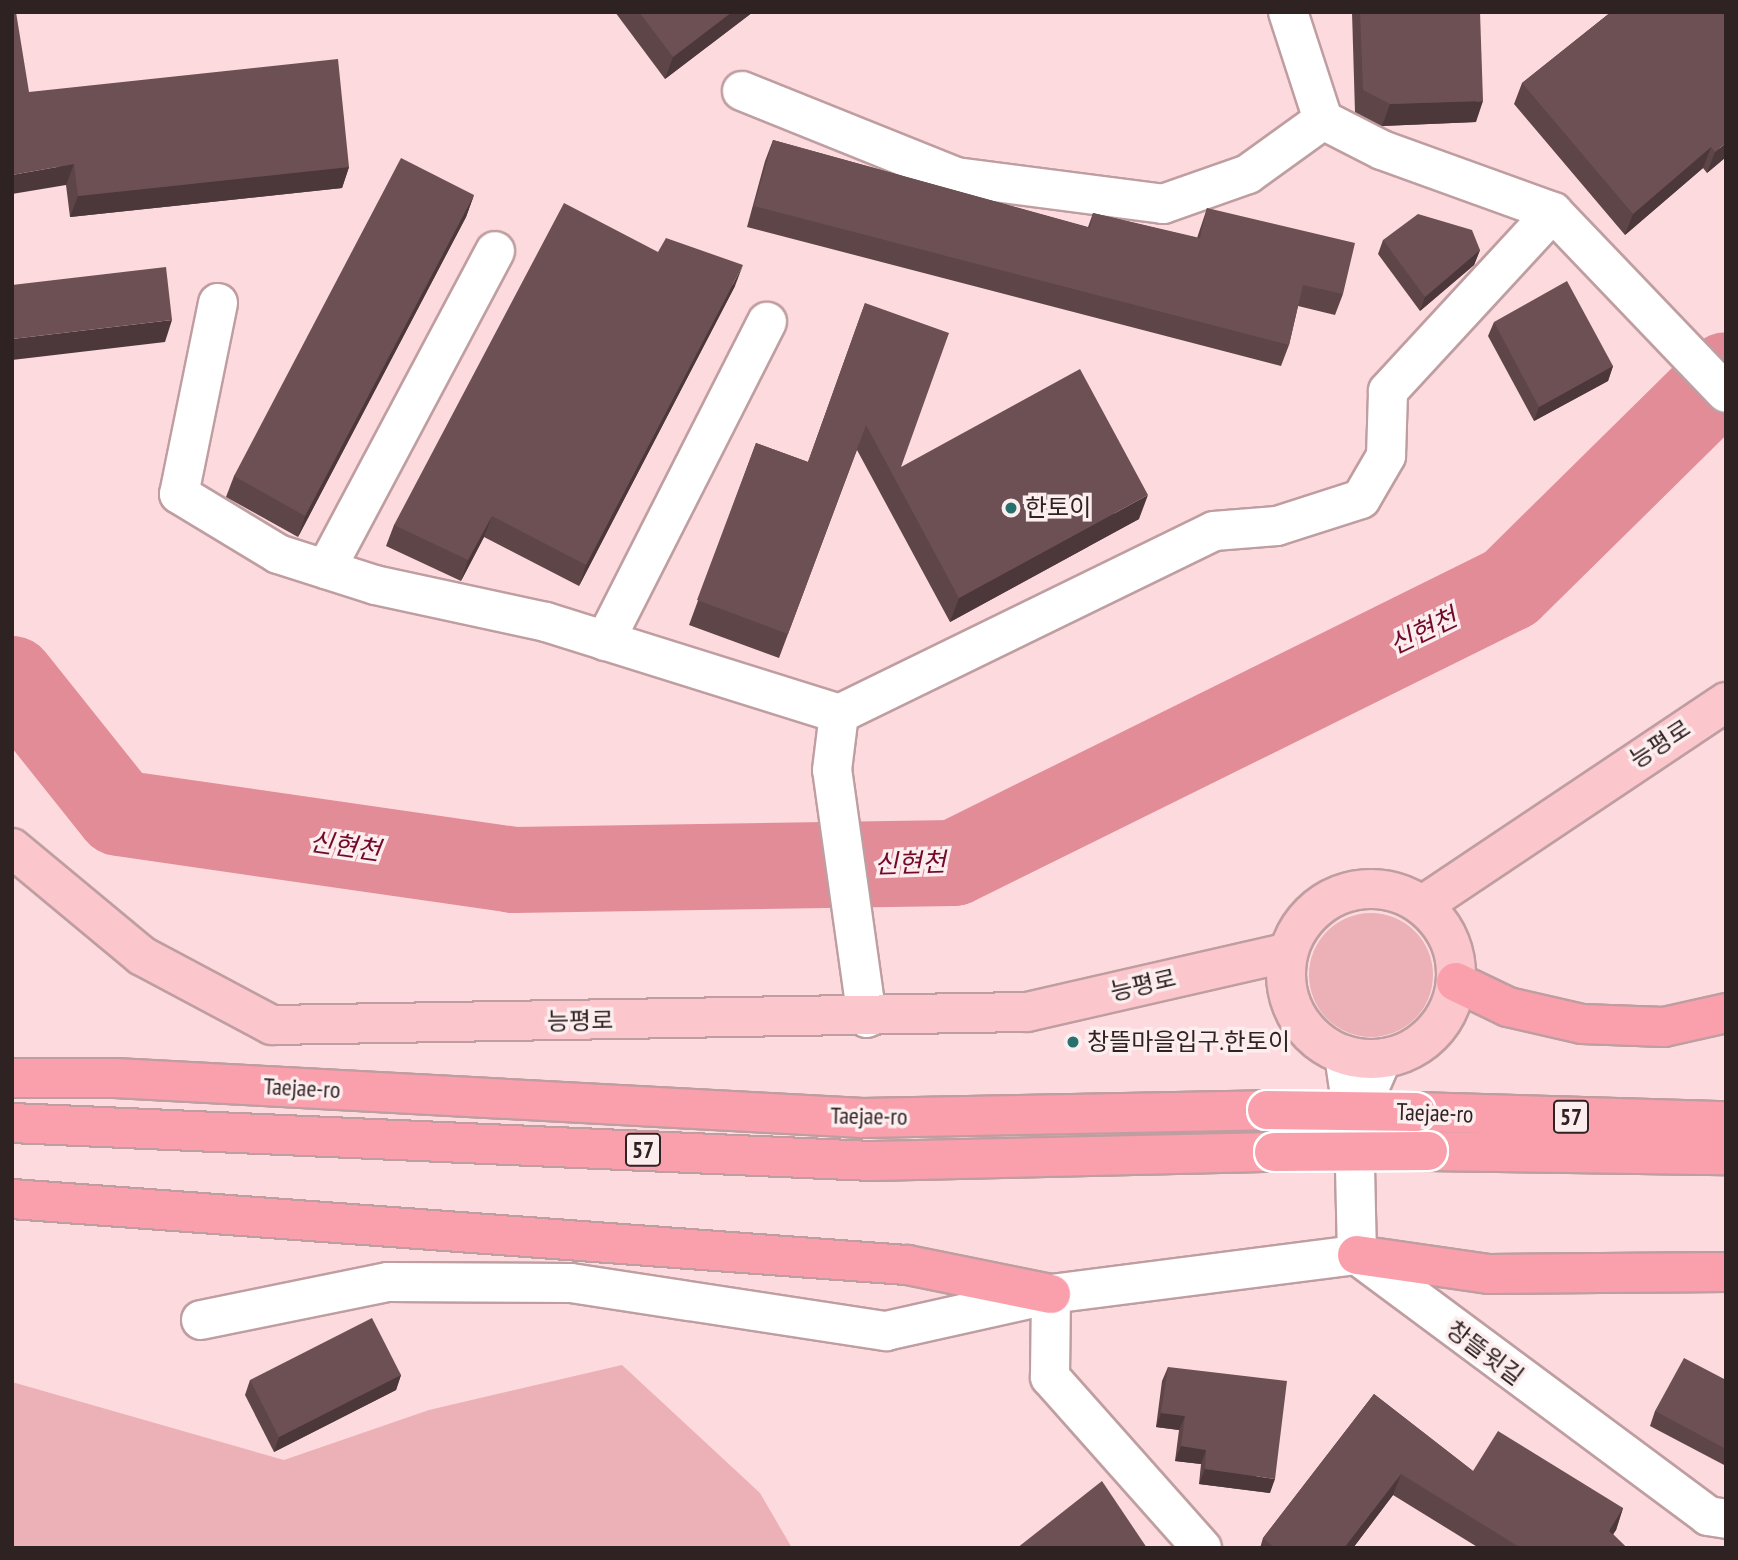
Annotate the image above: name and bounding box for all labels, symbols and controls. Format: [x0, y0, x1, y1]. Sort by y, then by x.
place label: 한토이 [1025, 494, 1091, 522]
marker: 한토이 [1003, 500, 1019, 516]
water label: 신현천 [1384, 601, 1462, 661]
street label: 능평로 [1624, 714, 1696, 774]
water label: 신현천 [307, 826, 383, 866]
water label: 신현천 [874, 846, 946, 880]
street label: 능평로 [1107, 964, 1179, 1006]
street label: 능평로 [547, 1006, 613, 1036]
place label: 창뜰마을입구.한토이 [1087, 1028, 1290, 1056]
marker: 창뜰마을입구.한토이 [1065, 1034, 1081, 1050]
street label: Taejae-ro [263, 1072, 341, 1104]
street label: Taejae-ro [1396, 1097, 1474, 1129]
road number: 57 [1552, 1098, 1590, 1136]
street label: Taejae-ro [830, 1101, 908, 1131]
road number: 57 [624, 1130, 662, 1170]
street label: 창뜰윗길 [1441, 1315, 1529, 1391]

